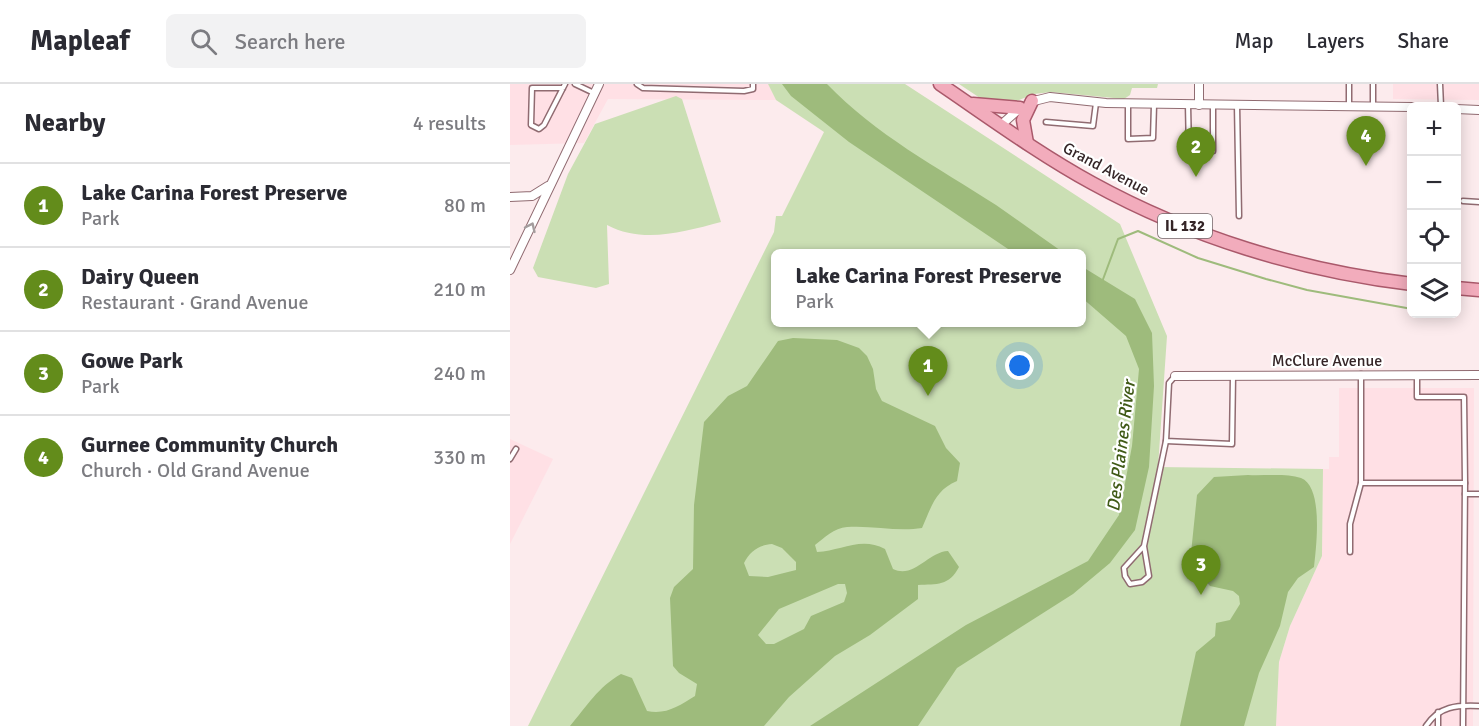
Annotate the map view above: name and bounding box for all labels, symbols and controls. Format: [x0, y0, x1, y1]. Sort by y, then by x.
search box [166, 14, 586, 68]
text: Mapleaf [30, 24, 130, 58]
icon: search [187, 25, 220, 58]
text: Search here [235, 28, 346, 55]
text: Map [1235, 28, 1273, 54]
text: Layers [1306, 28, 1364, 54]
text: Share [1397, 28, 1449, 54]
map controls [1407, 102, 1461, 318]
button: + [1407, 102, 1461, 156]
text: Nearby [24, 107, 105, 139]
text: 4 results [413, 111, 486, 136]
pin: 4 [1346, 116, 1386, 166]
pin: 2 [1176, 128, 1216, 177]
street label: Grand Avenue [1059, 138, 1153, 200]
button: − [1407, 156, 1461, 210]
text: Lake Carina Forest Preserve [81, 179, 347, 206]
text: 1 [38, 193, 49, 218]
text: 80 m [444, 193, 486, 218]
text: Park [81, 206, 119, 231]
button: locate [1407, 210, 1461, 264]
road number: IL 132 [1158, 214, 1212, 238]
one-way arrow [523, 222, 535, 233]
popup [771, 249, 1086, 327]
text: Lake Carina Forest Preserve [795, 262, 1062, 289]
text: Dairy Queen [81, 263, 199, 290]
button: layers [1407, 264, 1461, 318]
text: 2 [38, 277, 49, 302]
text: 210 m [433, 277, 486, 302]
text: Park [795, 289, 834, 314]
text: Restaurant · Grand Avenue [81, 290, 308, 315]
pin: 1 [908, 346, 948, 396]
text: Gowe Park [81, 347, 183, 374]
your location [1005, 351, 1034, 380]
street label: McClure Avenue [1272, 351, 1382, 371]
text: 3 [38, 361, 49, 386]
text: 240 m [433, 361, 486, 386]
text: Park [81, 374, 119, 399]
water label: Des Plaines River [1102, 377, 1140, 513]
text: Gurnee Community Church [81, 431, 338, 458]
text: 4 [38, 445, 49, 470]
text: 330 m [433, 445, 486, 470]
text: Church · Old Grand Avenue [81, 458, 310, 483]
pin: 3 [1182, 546, 1220, 595]

